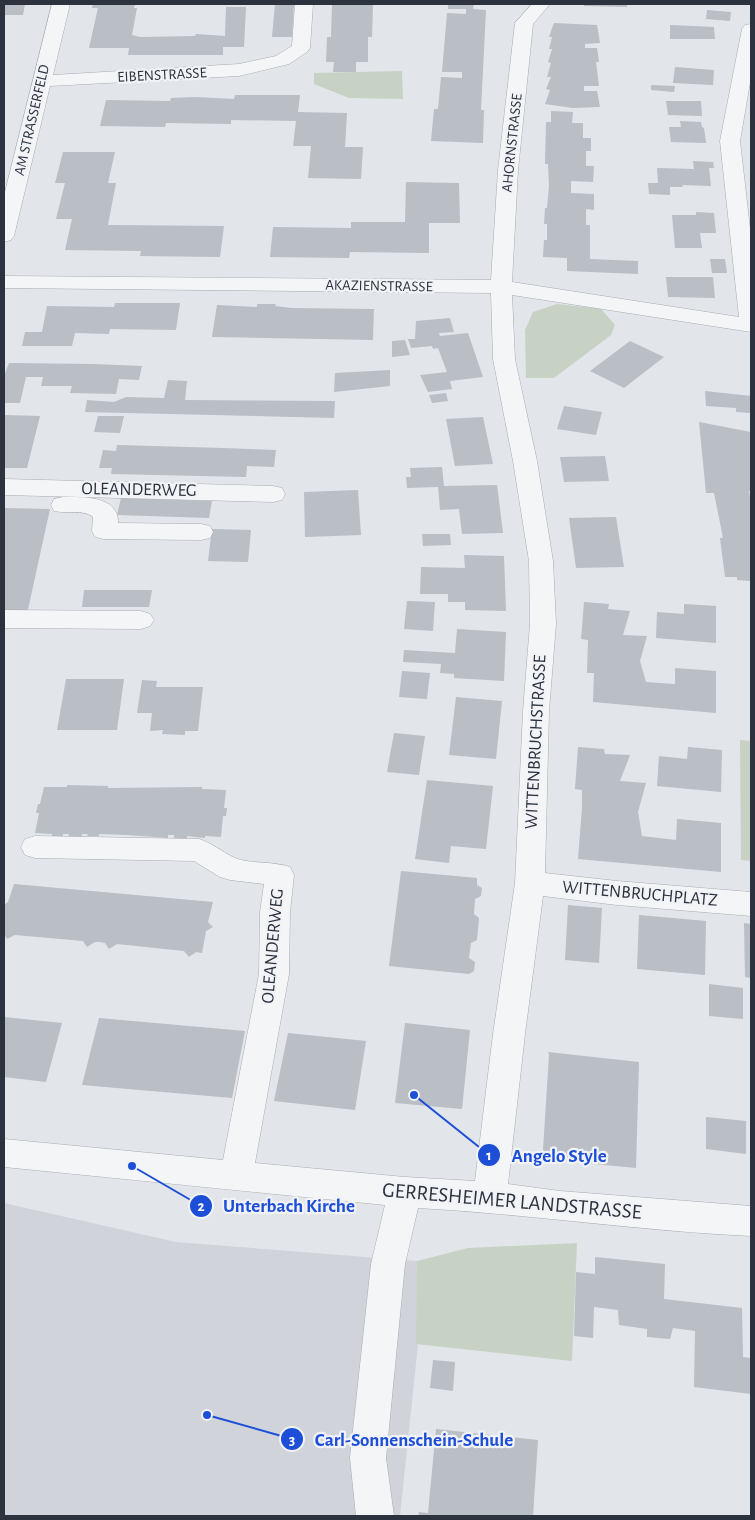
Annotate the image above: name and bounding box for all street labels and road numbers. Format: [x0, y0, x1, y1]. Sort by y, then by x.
street label: AM STRASSERFELD [12, 63, 52, 177]
street label: EIBENSTRASSE [117, 65, 207, 85]
street label: AHORNSTRASSE [499, 93, 525, 193]
street label: AKAZIENSTRASSE [325, 278, 433, 294]
street label: OLEANDERWEG [81, 480, 197, 500]
street label: WITTENBRUCHSTRASSE [522, 654, 550, 830]
street label: WITTENBRUCHPLATZ [561, 878, 719, 910]
street label: OLEANDERWEG [259, 888, 287, 1004]
street label: GERRESHEIMER LANDSTRASSE [381, 1179, 643, 1223]

